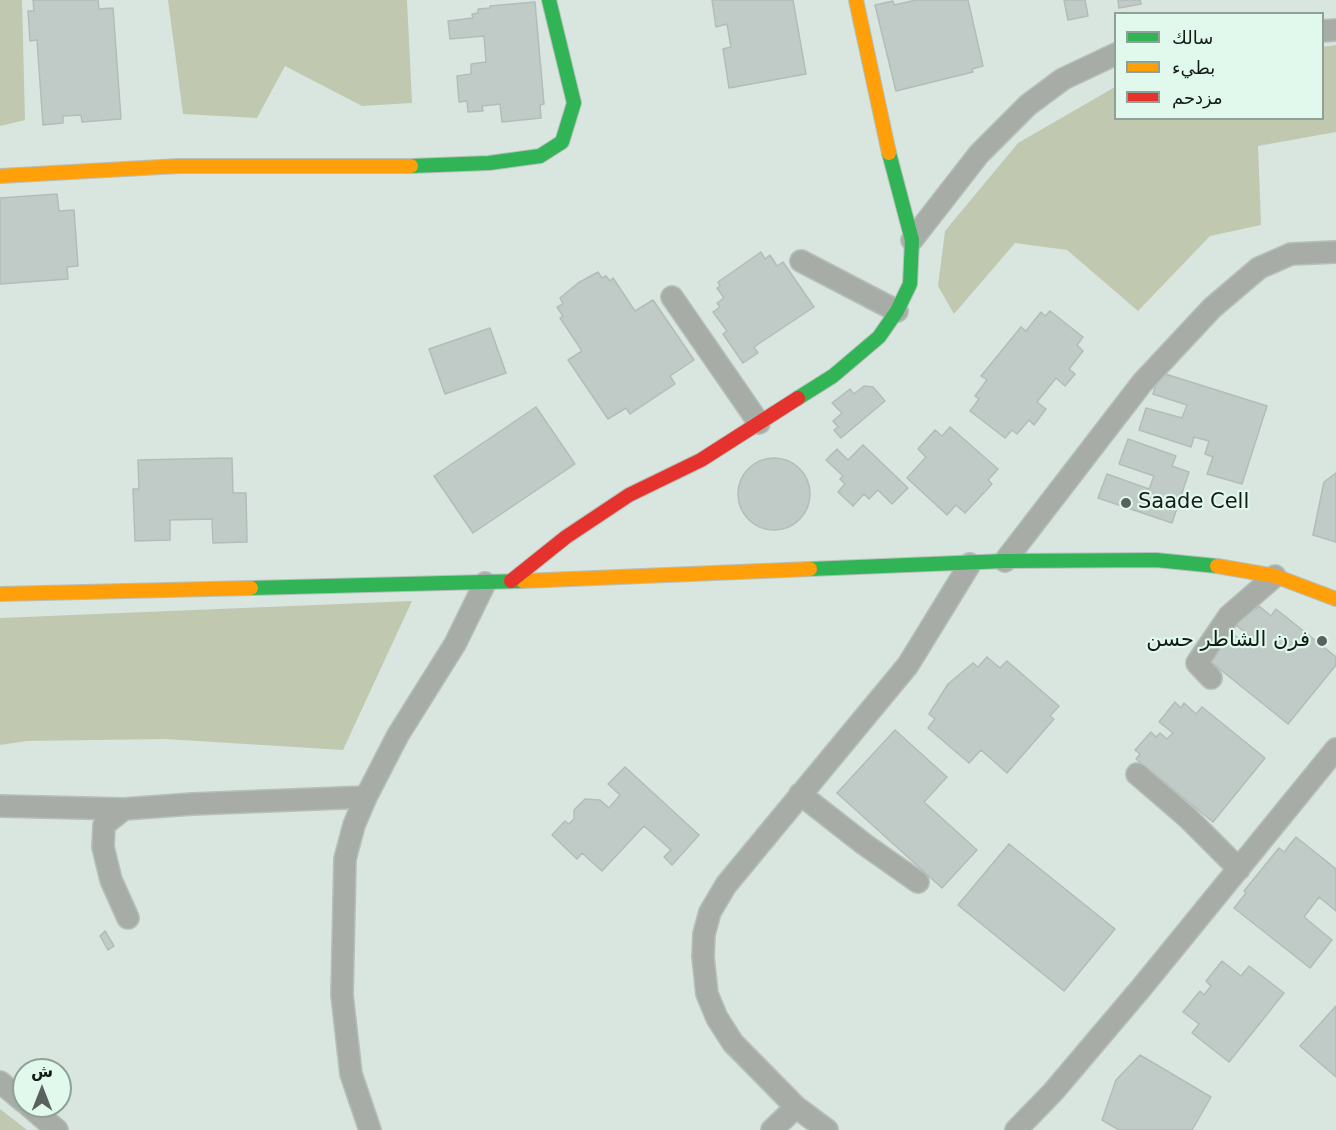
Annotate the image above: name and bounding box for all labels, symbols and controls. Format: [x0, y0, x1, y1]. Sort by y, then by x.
legend [1114, 12, 1324, 120]
text: سالك [1172, 27, 1213, 48]
text: بطيء [1172, 57, 1215, 78]
text: مزدحم [1172, 87, 1223, 108]
place label: Saade Cell [1138, 490, 1249, 516]
marker: Saade Cell [1119, 496, 1133, 510]
place label: فرن الشاطر حسن [1146, 628, 1310, 654]
marker: فرن الشاطر حسن [1315, 634, 1329, 648]
north arrow [12, 1058, 72, 1118]
text: ش [31, 1062, 53, 1081]

